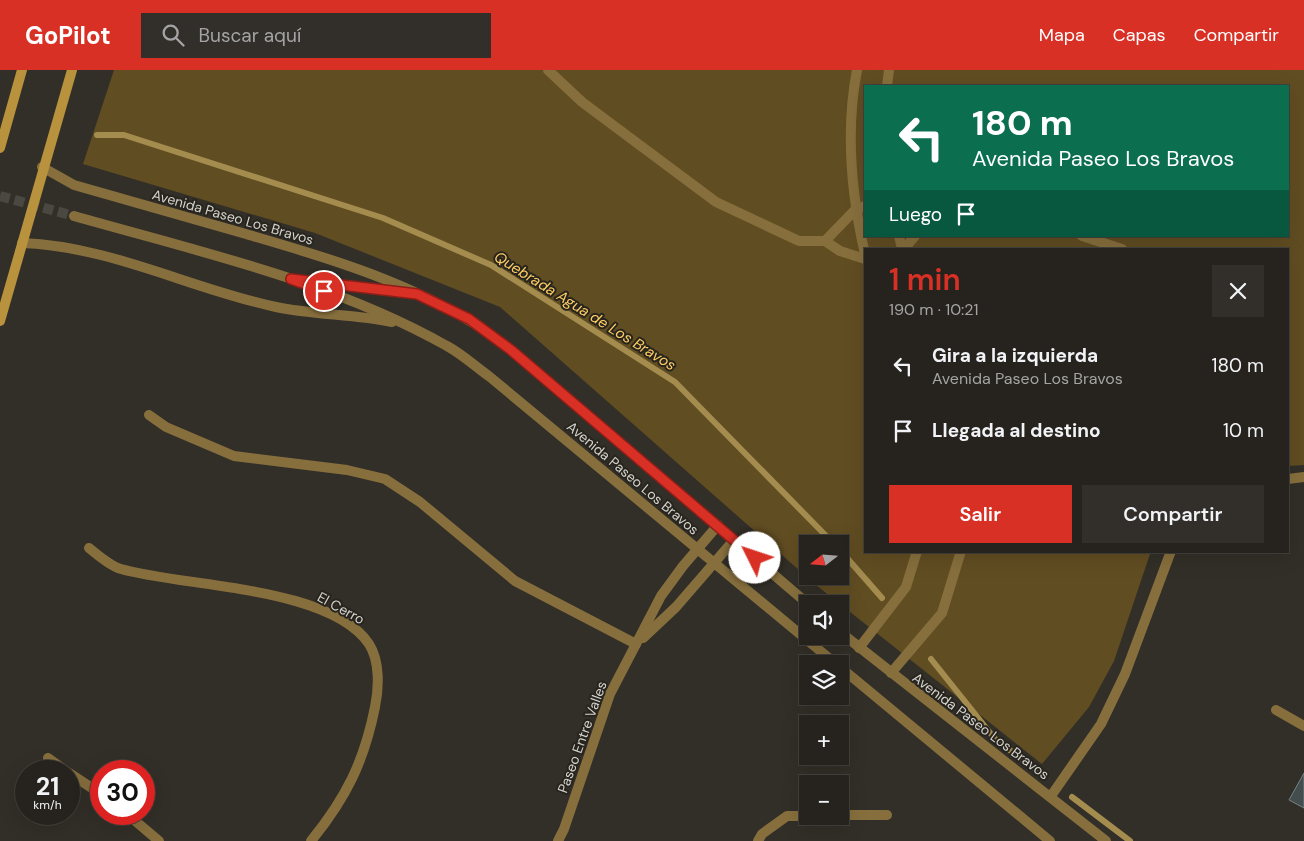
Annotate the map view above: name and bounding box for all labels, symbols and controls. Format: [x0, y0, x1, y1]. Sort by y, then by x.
search box [141, 13, 491, 58]
text: GoPilot [25, 20, 111, 51]
icon: search [159, 21, 187, 49]
text: Buscar aquí [199, 23, 301, 48]
text: Mapa [1039, 23, 1085, 47]
text: Capas [1113, 23, 1166, 47]
text: Compartir [1194, 23, 1279, 47]
text: 180 m [972, 100, 1073, 146]
icon: left [889, 105, 954, 170]
text: Avenida Paseo Los Bravos [972, 144, 1234, 173]
street label: Avenida Paseo Los Bravos [150, 185, 316, 249]
icon: arrive [952, 200, 980, 228]
text: Luego [889, 202, 942, 227]
water label: Quebrada Agua de Los Bravos [490, 247, 680, 375]
text: 1 min [889, 260, 961, 299]
button: close [1212, 265, 1264, 317]
pin [303, 270, 345, 312]
icon: arrive [310, 277, 338, 305]
text: 190 m · 10:21 [889, 299, 979, 320]
text: Gira a la izquierda [932, 343, 1098, 368]
icon: left [889, 352, 917, 380]
text: 180 m [1212, 353, 1264, 378]
text: Avenida Paseo Los Bravos [932, 368, 1123, 389]
street label: Avenida Paseo Los Bravos [563, 417, 703, 539]
icon: arrive [889, 417, 917, 445]
text: Llegada al destino [932, 418, 1101, 443]
text: 10 m [1223, 418, 1264, 443]
button: Salir [889, 485, 1072, 543]
button: Compartir [1082, 485, 1264, 543]
position arrow [728, 531, 780, 583]
north arrow [799, 535, 849, 585]
map controls [799, 535, 849, 825]
street label: El Cerro [314, 588, 368, 628]
button: sound [799, 595, 849, 645]
button: layers [799, 655, 849, 705]
street label: Avenida Paseo Los Bravos [909, 669, 1053, 783]
street label: Paseo Entre Valles [553, 679, 611, 795]
button: + [799, 715, 849, 765]
speed limit sign: 30 [90, 760, 155, 825]
text: 21 [36, 770, 59, 803]
button: − [799, 775, 849, 825]
text: km/h [33, 797, 62, 813]

